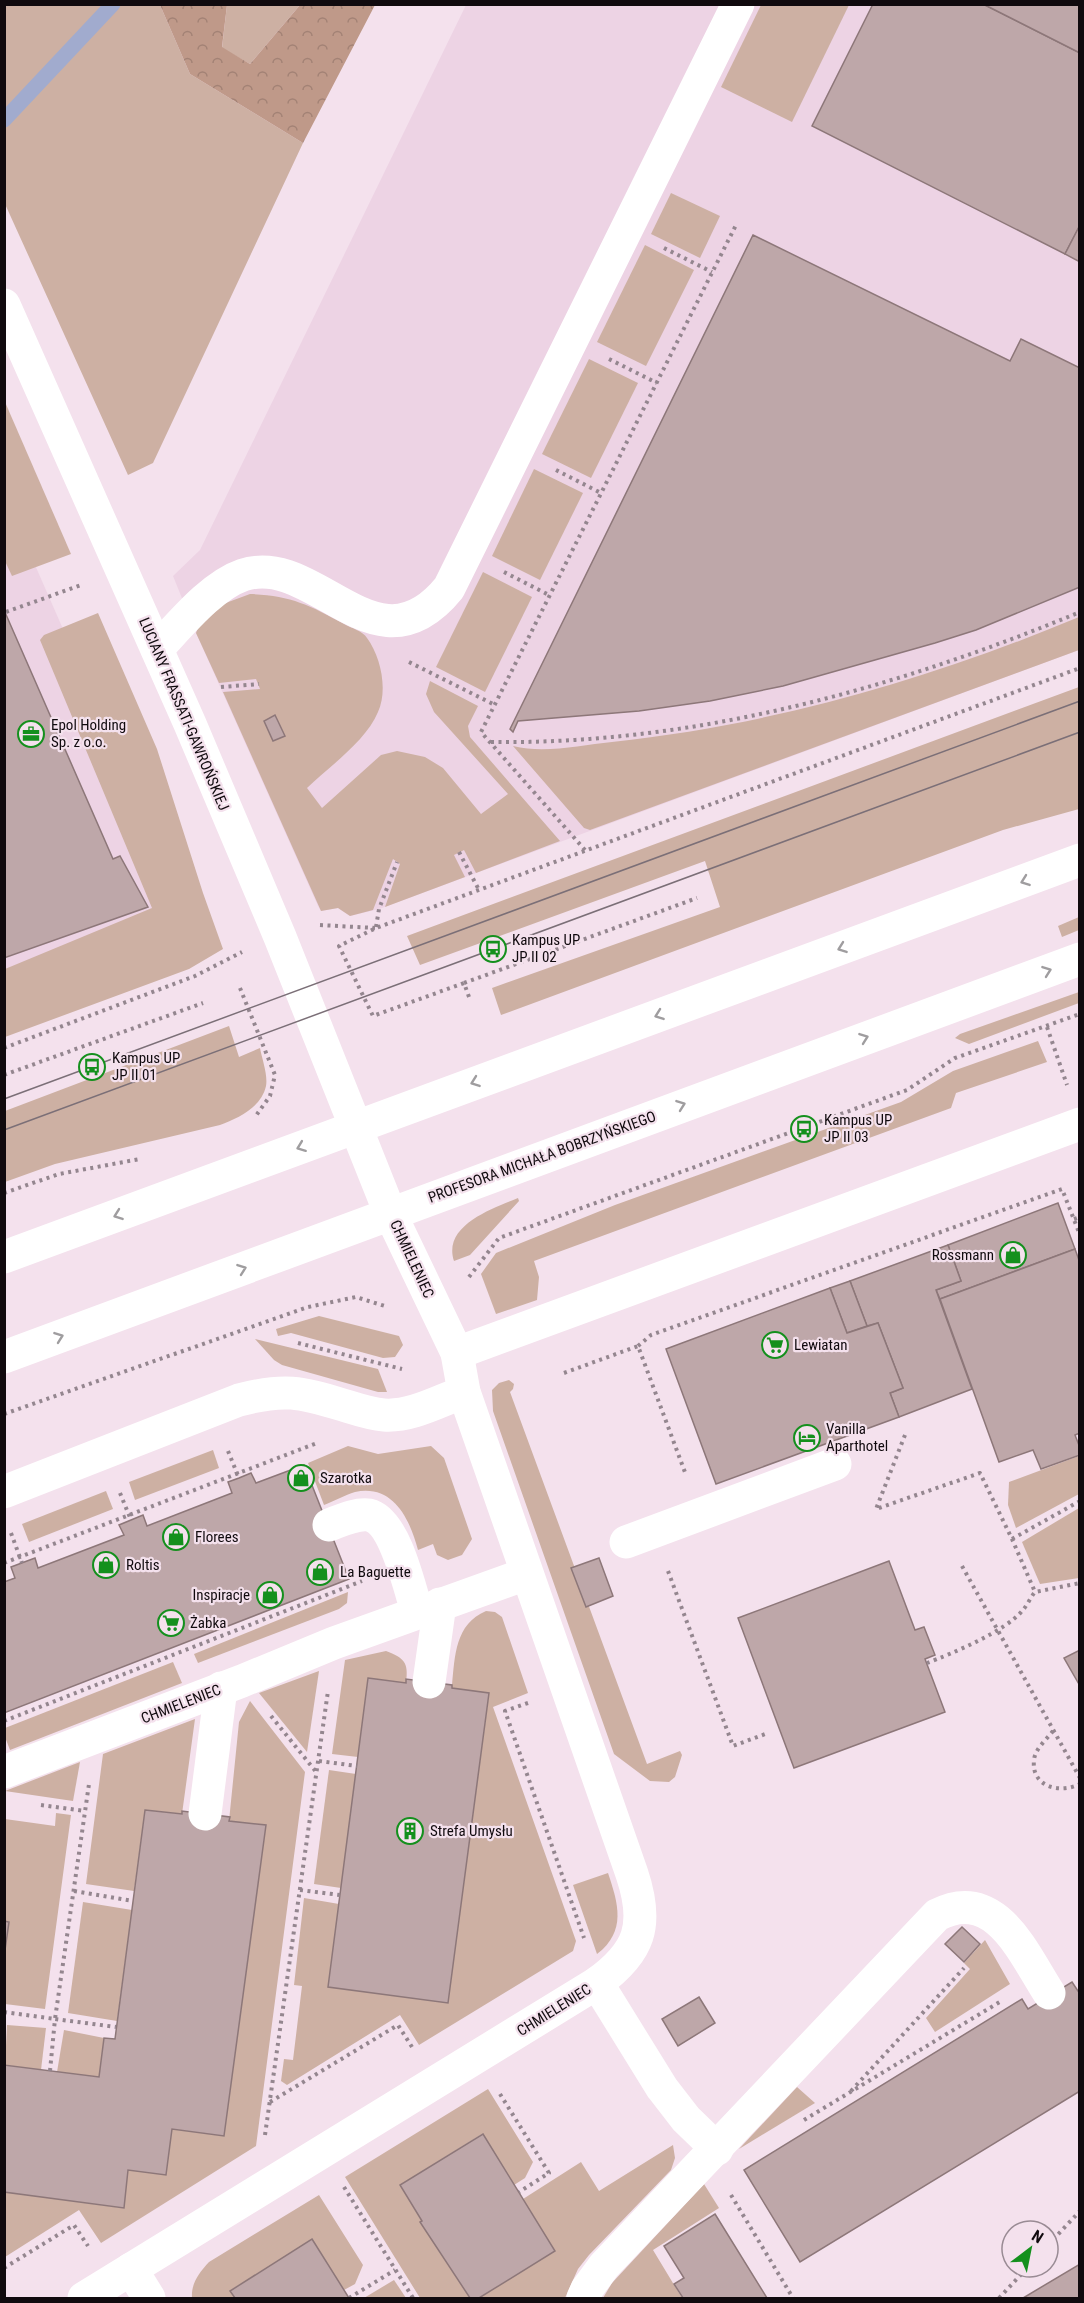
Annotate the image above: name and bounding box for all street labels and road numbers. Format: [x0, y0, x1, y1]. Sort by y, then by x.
street label: LUCIANY FRASSATI-GAWROŃSKIEJ [135, 615, 233, 813]
street label: PROFESORA MICHAŁA BOBRZYŃSKIEGO [426, 1107, 658, 1207]
street label: CHMIELENIEC [386, 1217, 438, 1301]
street label: CHMIELENIEC [139, 1681, 223, 1727]
street label: CHMIELENIEC [514, 1980, 594, 2040]

